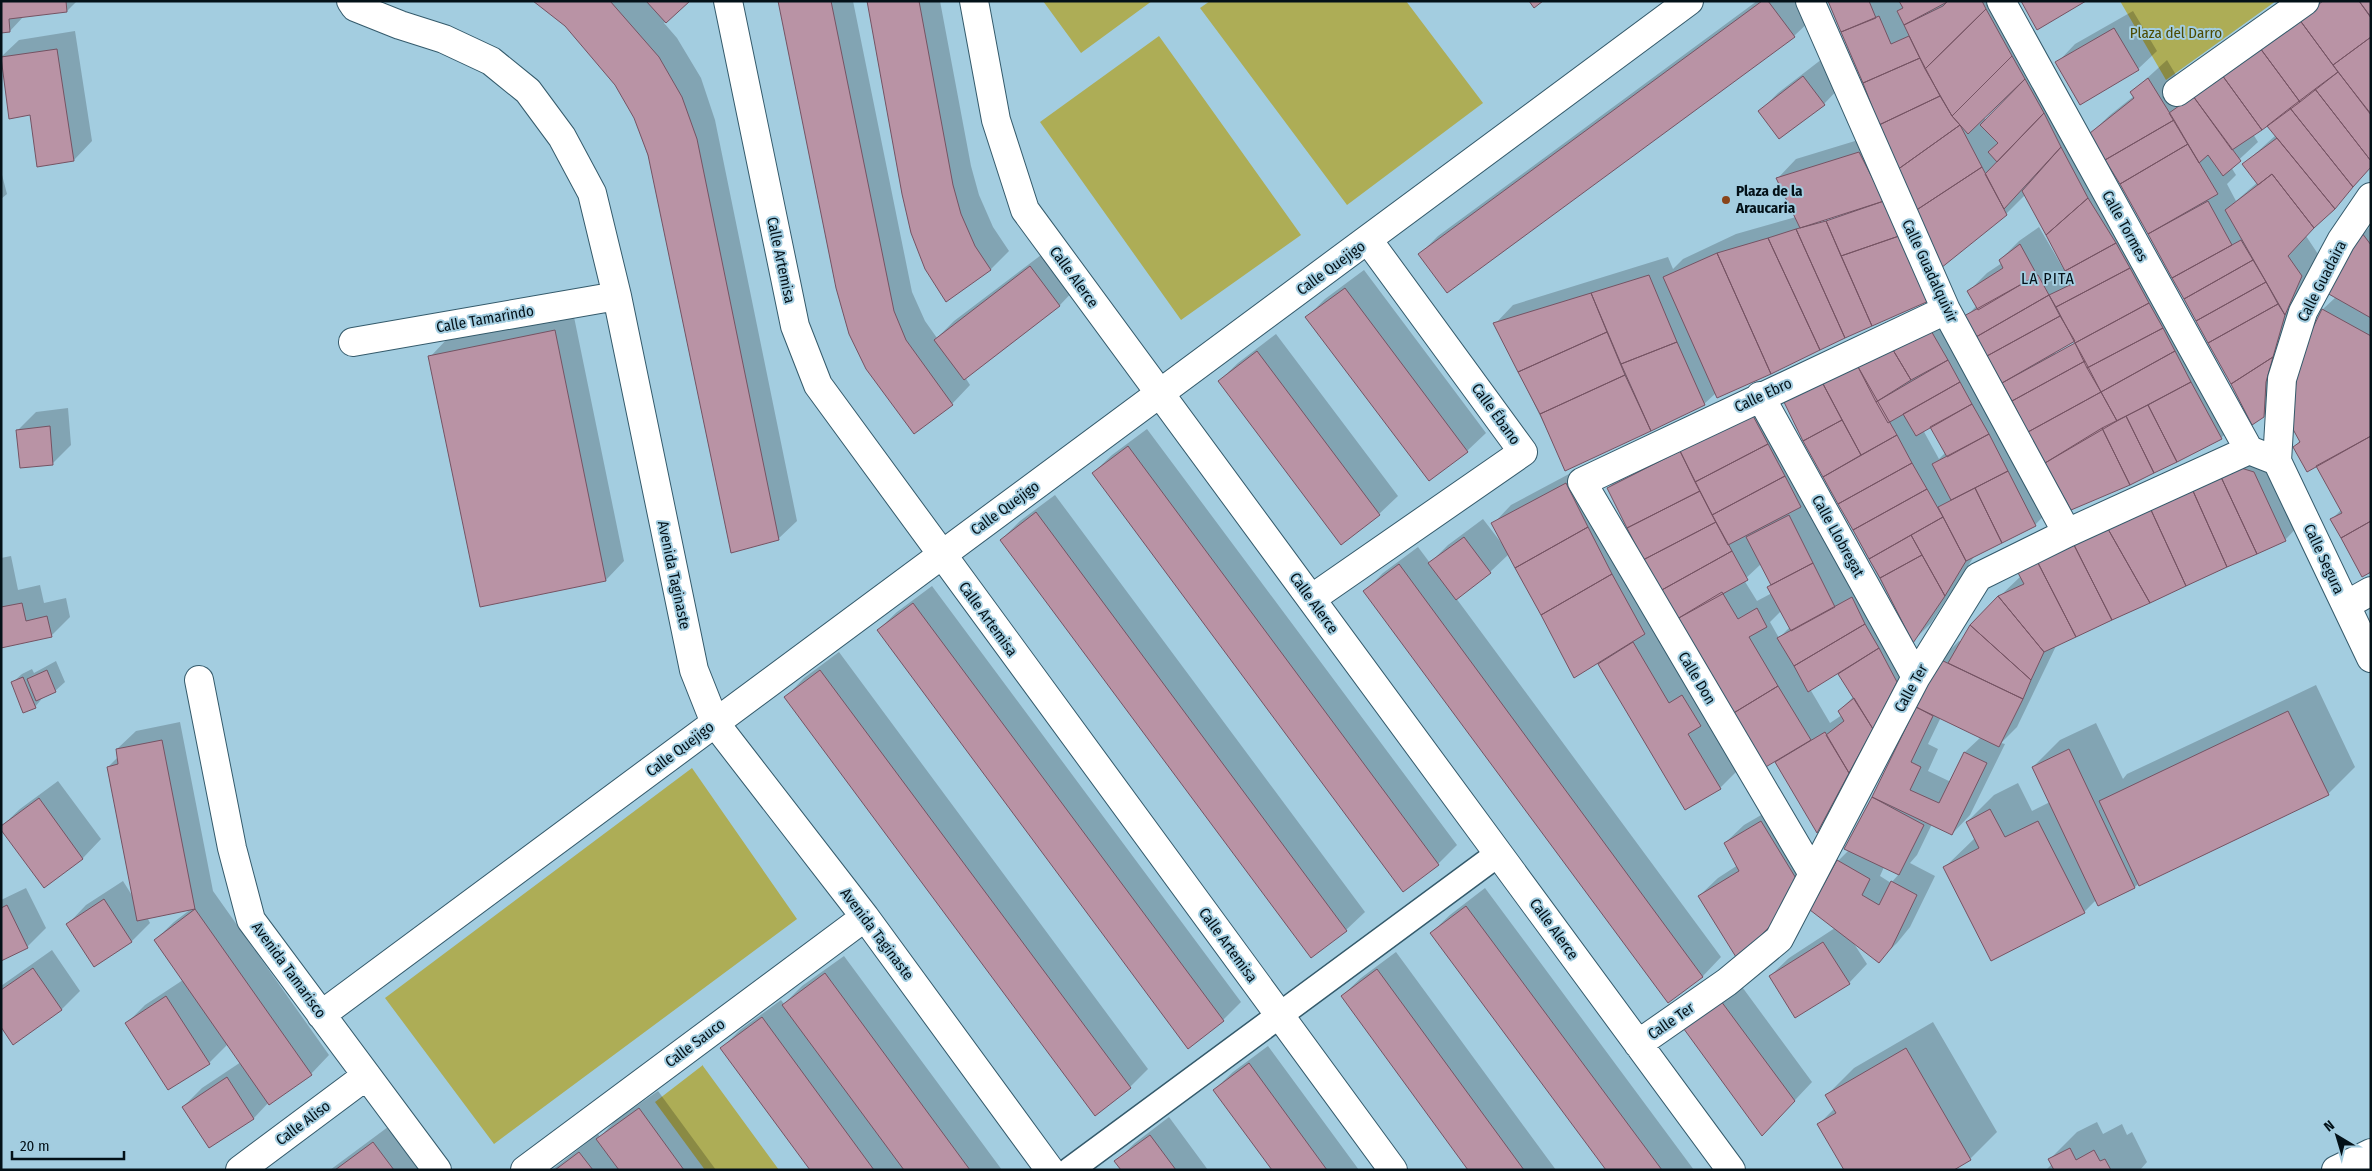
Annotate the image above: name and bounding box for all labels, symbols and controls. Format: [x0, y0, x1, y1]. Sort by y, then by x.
park label: Plaza del Darro [2130, 24, 2222, 42]
place label: Plaza de la Araucaria [1735, 182, 1803, 217]
street label: Calle Tormes [2098, 188, 2152, 264]
marker: Plaza de la Araucaria [1720, 194, 1732, 206]
street label: Calle Artemisa [763, 215, 799, 305]
street label: Calle Guadalquivir [1898, 217, 1962, 326]
street label: Calle Quejigo [1293, 237, 1369, 299]
street label: Calle Guadaira [2294, 237, 2350, 325]
street label: Calle Alerce [1046, 243, 1102, 311]
district label: LA PITA [2021, 269, 2075, 288]
street label: Calle Tamarindo [435, 302, 535, 336]
street label: Calle Ebro [1731, 374, 1795, 416]
street label: Calle Ébano [1468, 380, 1524, 448]
street label: Calle Quejigo [967, 477, 1043, 539]
street label: Calle Llobregat [1808, 492, 1868, 580]
street label: Avenida Taginaste [654, 519, 694, 631]
street label: Calle Segura [2300, 521, 2348, 597]
street label: Calle Alerce [1286, 569, 1342, 637]
street label: Calle Artemisa [955, 578, 1021, 660]
street label: Calle Don [1674, 649, 1720, 707]
street label: Calle Ter [1890, 660, 1932, 715]
street label: Calle Quejigo [642, 718, 718, 780]
street label: Avenida Taginaste [837, 885, 917, 983]
street label: Calle Alerce [1526, 895, 1582, 963]
street label: Calle Artemisa [1195, 904, 1261, 986]
street label: Avenida Tamarisco [248, 918, 330, 1022]
street label: Calle Ter [1644, 998, 1698, 1043]
street label: Calle Sauco [662, 1015, 728, 1071]
street label: Calle Aliso [272, 1097, 334, 1149]
north arrow [2312, 1111, 2362, 1161]
text: N [2321, 1117, 2338, 1135]
scale bar [12, 1128, 125, 1160]
text: 20 m [20, 1137, 50, 1155]

